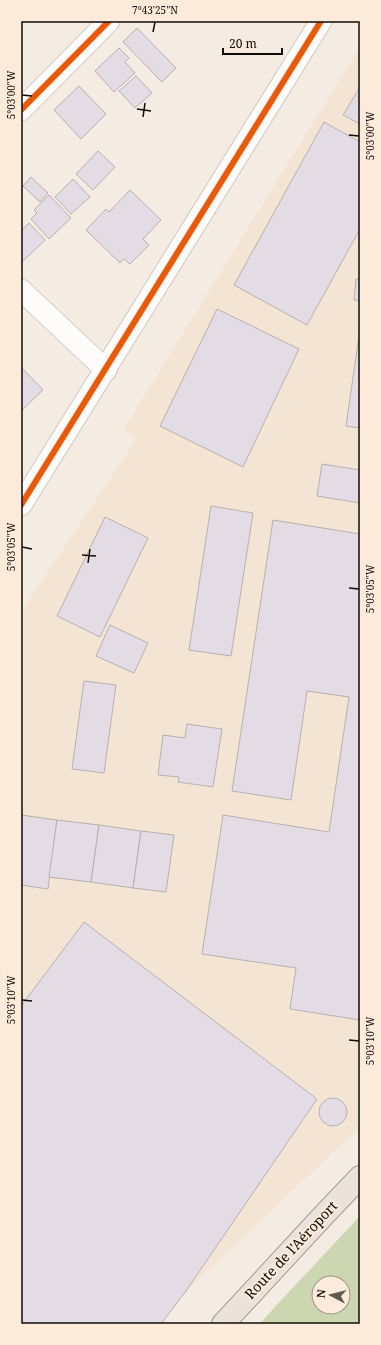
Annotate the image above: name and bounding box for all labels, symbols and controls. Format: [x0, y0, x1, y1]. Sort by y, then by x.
text: 7°43'25"N [132, 3, 178, 17]
scale bar [223, 30, 282, 56]
text: 20 m [229, 35, 257, 52]
text: 5°03'00"W [4, 70, 18, 119]
text: 5°03'00"W [363, 111, 377, 160]
text: 5°03'05"W [4, 522, 18, 571]
text: 5°03'05"W [363, 564, 377, 613]
text: 5°03'10"W [4, 975, 18, 1024]
text: 5°03'10"W [363, 1016, 377, 1065]
street label: Route de l'Aéroport [240, 1196, 341, 1303]
north arrow [311, 1275, 351, 1315]
text: N [313, 1288, 329, 1299]

